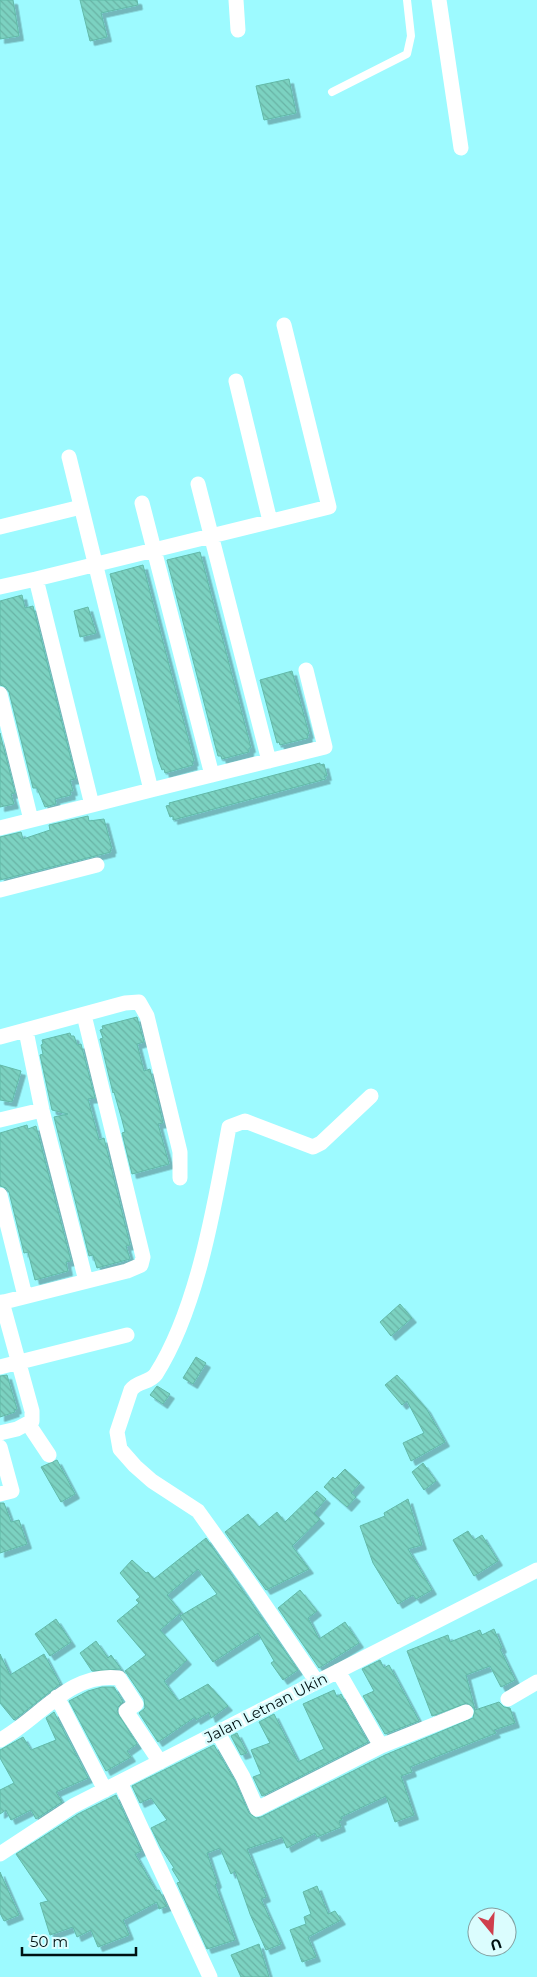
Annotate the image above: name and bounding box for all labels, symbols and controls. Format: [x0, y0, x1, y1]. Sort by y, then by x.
street label: Jalan Letnan Ukin [200, 1668, 330, 1747]
north arrow [467, 1907, 517, 1957]
scale bar [22, 1924, 136, 1956]
text: 50 m [30, 1932, 68, 1951]
text: U [488, 1934, 504, 1955]

